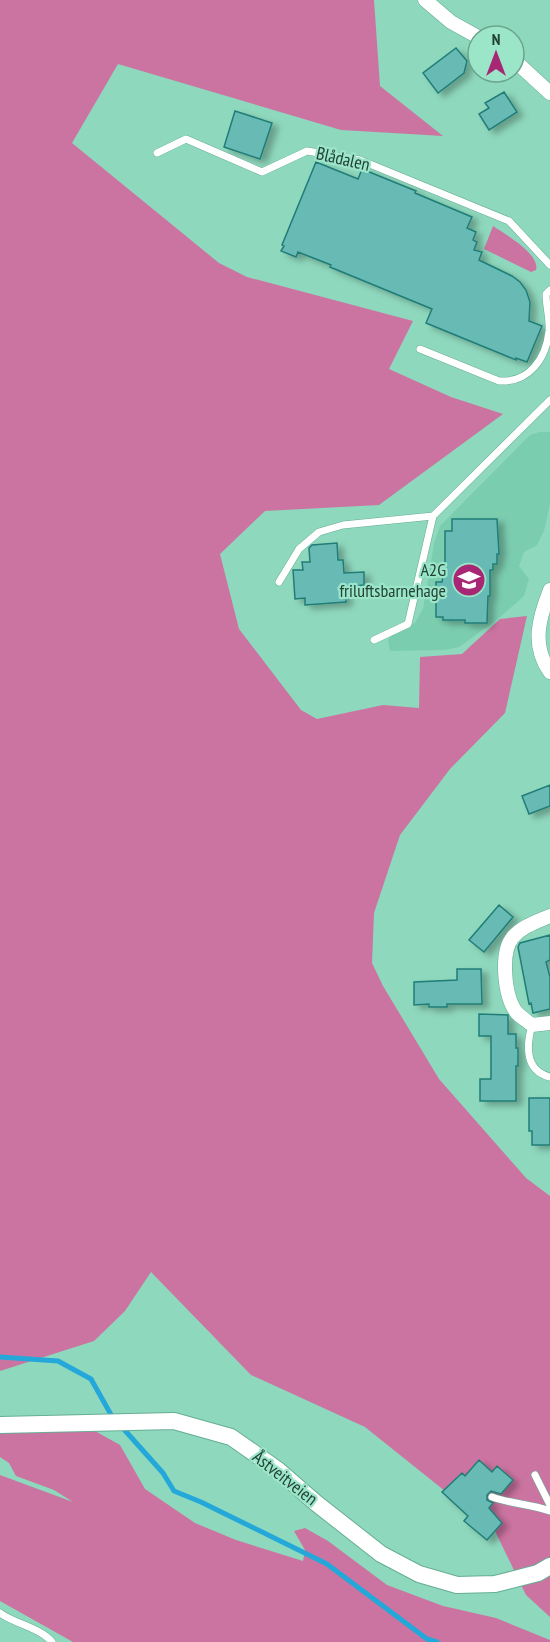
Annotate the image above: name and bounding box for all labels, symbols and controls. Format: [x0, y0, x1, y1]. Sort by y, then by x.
north arrow [466, 24, 526, 84]
text: N [492, 29, 500, 49]
street label: Blådalen [314, 141, 372, 176]
place label: A2G friluftsbarnehage [339, 558, 446, 602]
school or university icon: A2G friluftsbarnehage [451, 562, 487, 598]
street label: Åstveitveien [248, 1445, 322, 1510]

